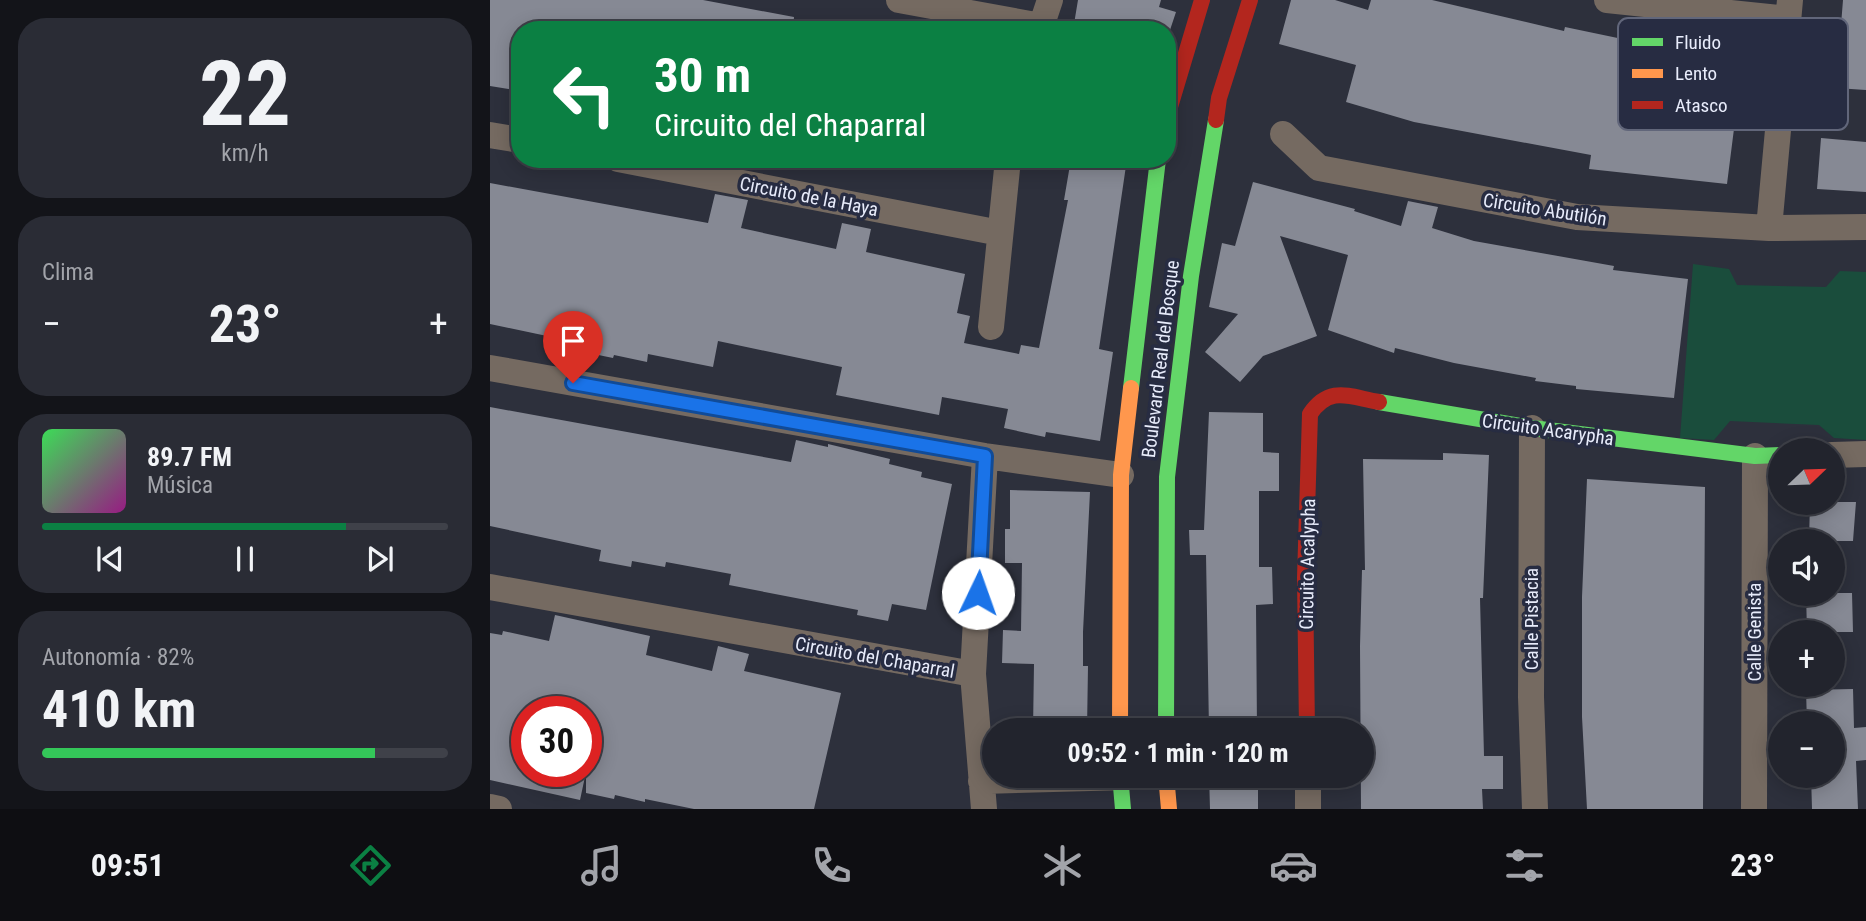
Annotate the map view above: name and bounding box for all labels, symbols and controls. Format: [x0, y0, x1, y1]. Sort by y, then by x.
legend [1618, 18, 1848, 130]
text: Fluido [1675, 31, 1721, 54]
text: 22 [199, 41, 291, 147]
text: 30 m [654, 47, 751, 104]
icon: left [539, 49, 630, 140]
text: Lento [1675, 62, 1717, 85]
text: Atasco [1675, 94, 1728, 117]
text: Circuito del Chaparral [654, 106, 926, 144]
text: km/h [221, 140, 269, 167]
street label: Circuito de la Haya [738, 172, 880, 221]
street label: Circuito Abutilón [1481, 188, 1608, 231]
text: Clima [42, 259, 94, 286]
street label: Boulevard Real del Bosque [1137, 259, 1184, 459]
text: 23° [209, 294, 281, 355]
text: − [42, 302, 61, 346]
text: + [429, 302, 448, 346]
pin [543, 311, 603, 383]
icon: arrive [554, 322, 592, 360]
street label: Circuito Acarypha [1481, 409, 1615, 450]
north arrow [1768, 438, 1844, 514]
map controls [1768, 438, 1845, 788]
text: 89.7 FM [147, 442, 232, 472]
text: Música [147, 472, 213, 499]
street label: Circuito Acalypha [1295, 498, 1320, 630]
button: sound [1768, 529, 1845, 606]
icon: previous [91, 540, 129, 578]
icon: pause [226, 540, 264, 578]
icon: next [361, 540, 399, 578]
position arrow [941, 556, 1015, 630]
street label: Calle Pistacia [1520, 568, 1543, 670]
street label: Calle Genista [1743, 583, 1766, 681]
button: + [1768, 620, 1845, 697]
street label: Circuito del Chaparral [793, 632, 957, 683]
text: Autonomía · 82% [42, 644, 194, 671]
text: 410 km [42, 679, 196, 740]
speed limit sign: 30 [511, 696, 602, 787]
button: − [1768, 711, 1845, 788]
text: 09:52 · 1 min · 120 m [1068, 738, 1288, 768]
icon: directions [346, 841, 395, 890]
icon: music [577, 841, 626, 890]
icon: phone [807, 841, 856, 890]
icon: climate [1038, 841, 1087, 890]
icon: car [1269, 841, 1318, 890]
icon: filters [1500, 841, 1549, 890]
text: 09:51 [91, 846, 164, 884]
text: 23° [1730, 846, 1775, 884]

